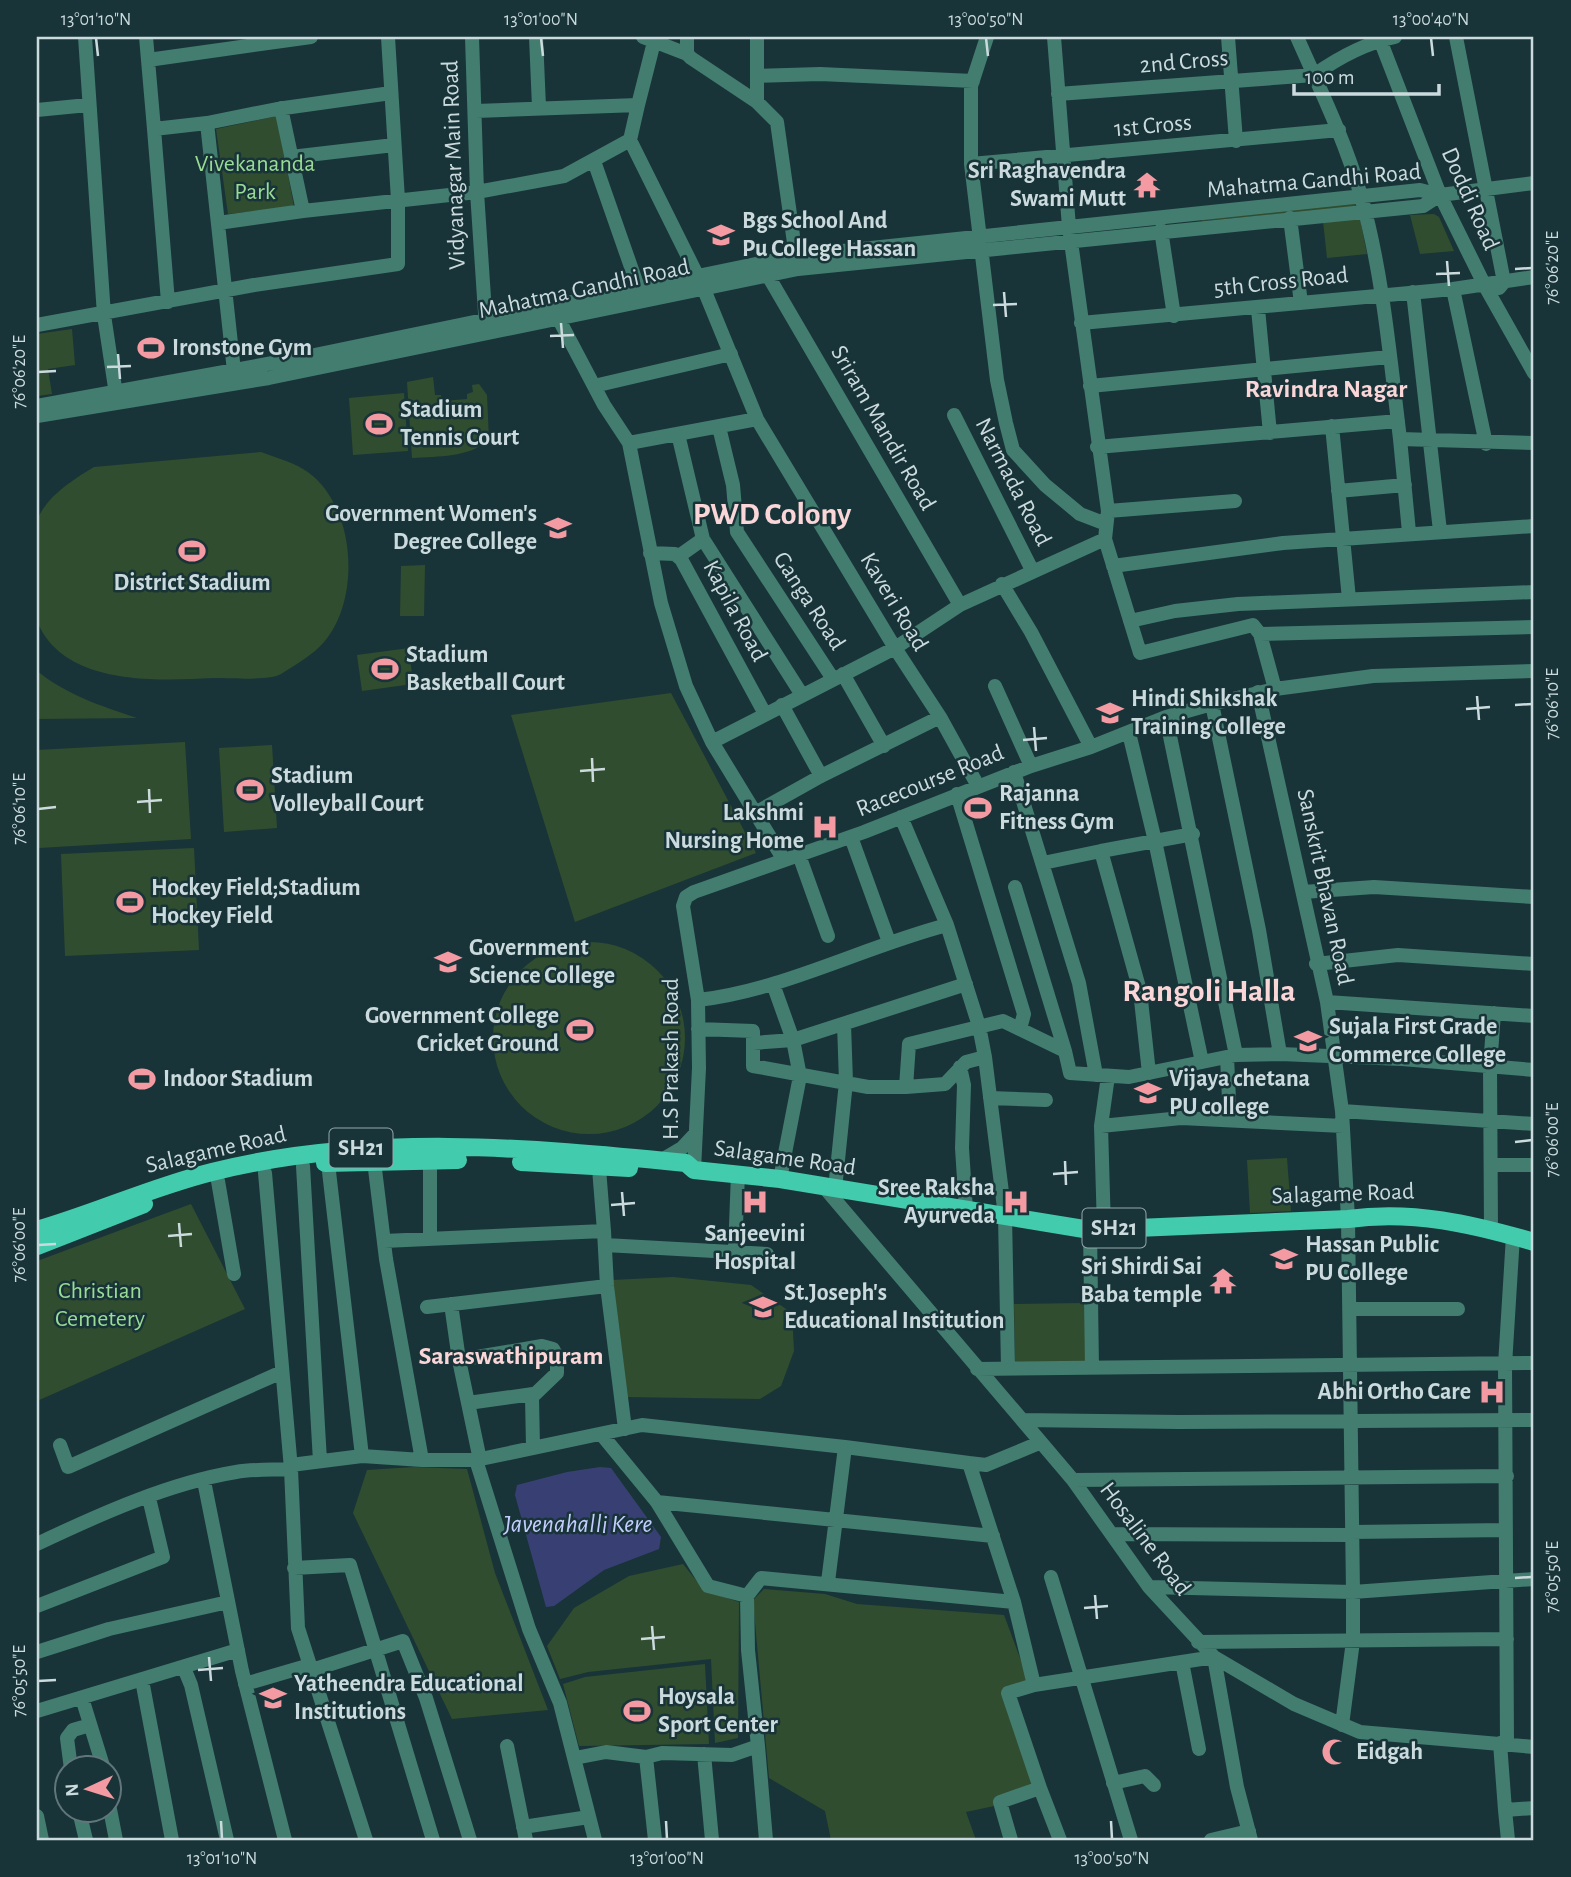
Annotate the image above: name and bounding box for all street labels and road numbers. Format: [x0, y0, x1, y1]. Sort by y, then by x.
street label: 2nd Cross [1139, 46, 1229, 78]
street label: Vidyanagar Main Road [438, 60, 470, 270]
street label: 1st Cross [1113, 111, 1193, 141]
street label: Doddi Road [1437, 144, 1503, 254]
street label: Mahatma Gandhi Road [1206, 160, 1422, 202]
street label: Mahatma Gandhi Road [476, 255, 692, 323]
street label: 5th Cross Road [1213, 263, 1349, 301]
street label: Sriram Mandir Road [826, 342, 940, 514]
street label: Narmada Road [971, 414, 1055, 550]
street label: Ganga Road [769, 548, 849, 654]
street label: Kaveri Road [855, 549, 933, 655]
street label: Kapila Road [698, 556, 772, 666]
street label: Racecourse Road [853, 741, 1007, 821]
street label: Sanskrit Bhavan Road [1292, 787, 1358, 987]
street label: H.S Prakash Road [659, 978, 683, 1140]
street label: Salagame Road [144, 1122, 288, 1178]
road number: SH21 [330, 1128, 392, 1168]
street label: Salagame Road [712, 1136, 858, 1180]
street label: Salagame Road [1271, 1180, 1415, 1208]
road number: SH21 [1082, 1208, 1146, 1247]
street label: Hosaline Road [1095, 1478, 1195, 1600]

